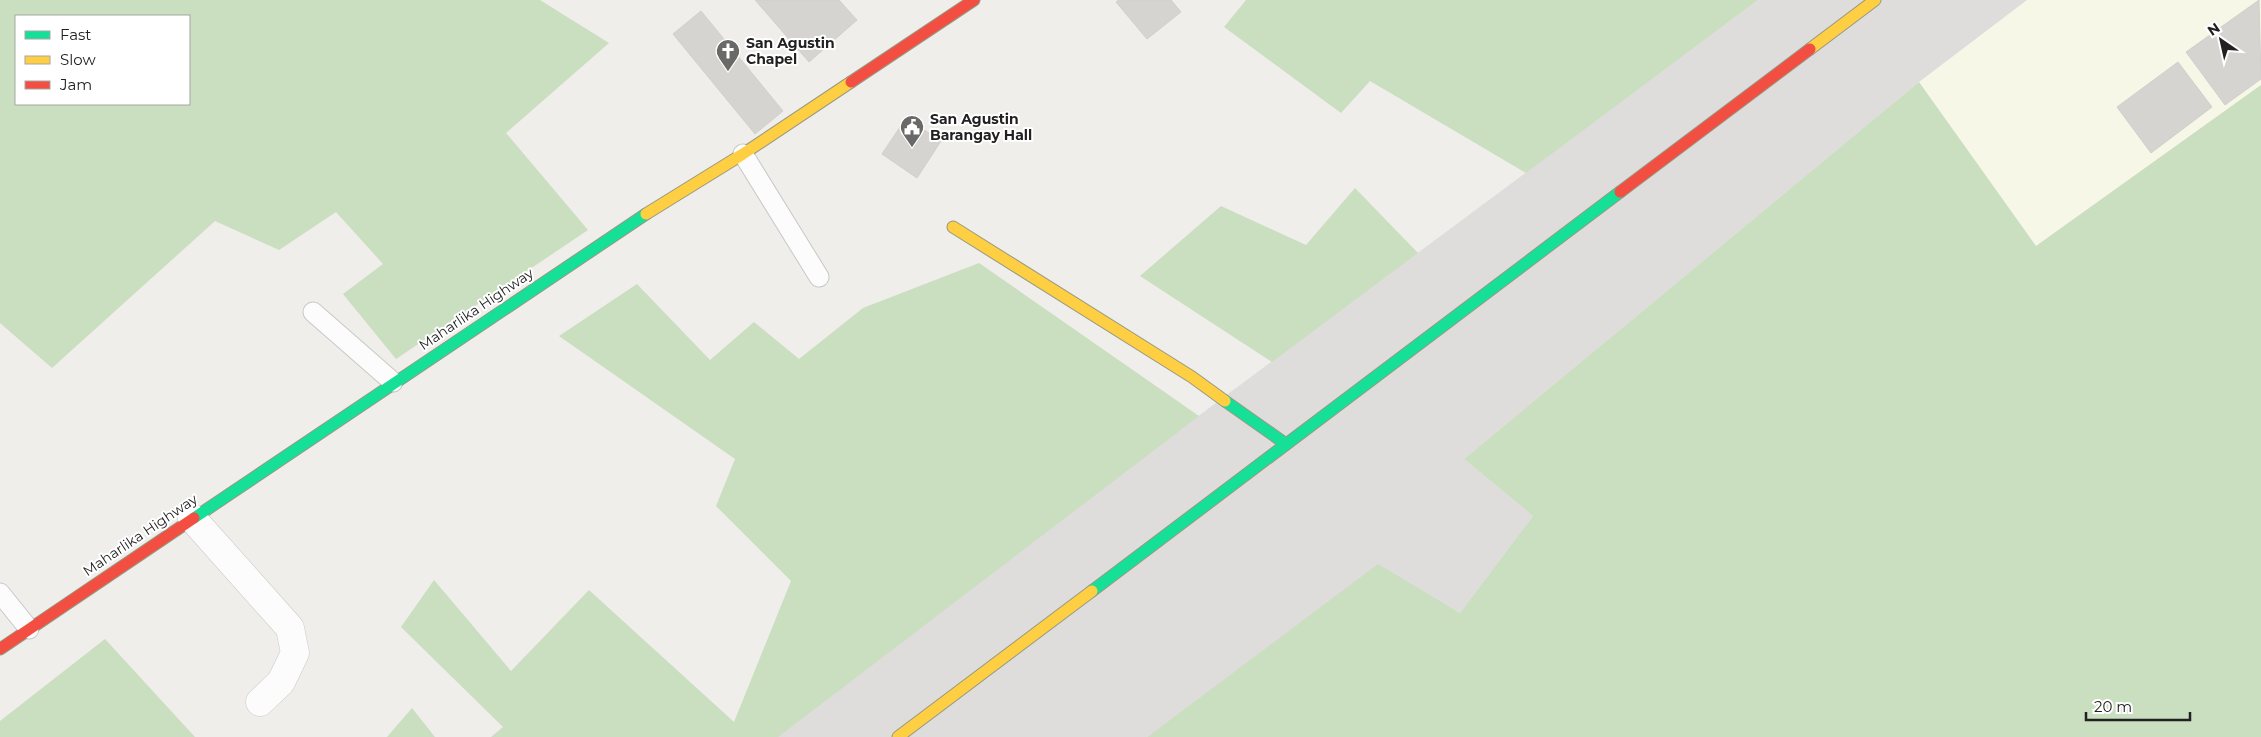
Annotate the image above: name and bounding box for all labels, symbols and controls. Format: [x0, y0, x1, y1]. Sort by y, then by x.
legend [15, 15, 190, 105]
north arrow [2196, 15, 2246, 65]
text: N [2204, 19, 2223, 40]
text: Fast [60, 25, 91, 44]
place label: San Agustin Chapel [746, 34, 835, 68]
church icon: San Agustin Chapel [715, 38, 741, 72]
text: Slow [60, 50, 96, 69]
text: Jam [59, 75, 92, 94]
place label: San Agustin Barangay Hall [930, 110, 1032, 144]
public building icon: San Agustin Barangay Hall [899, 114, 925, 148]
street label: Maharlika Highway [415, 264, 537, 354]
street label: Maharlika Highway [79, 490, 201, 580]
scale bar [2086, 690, 2190, 722]
text: 20 m [2094, 697, 2132, 716]

